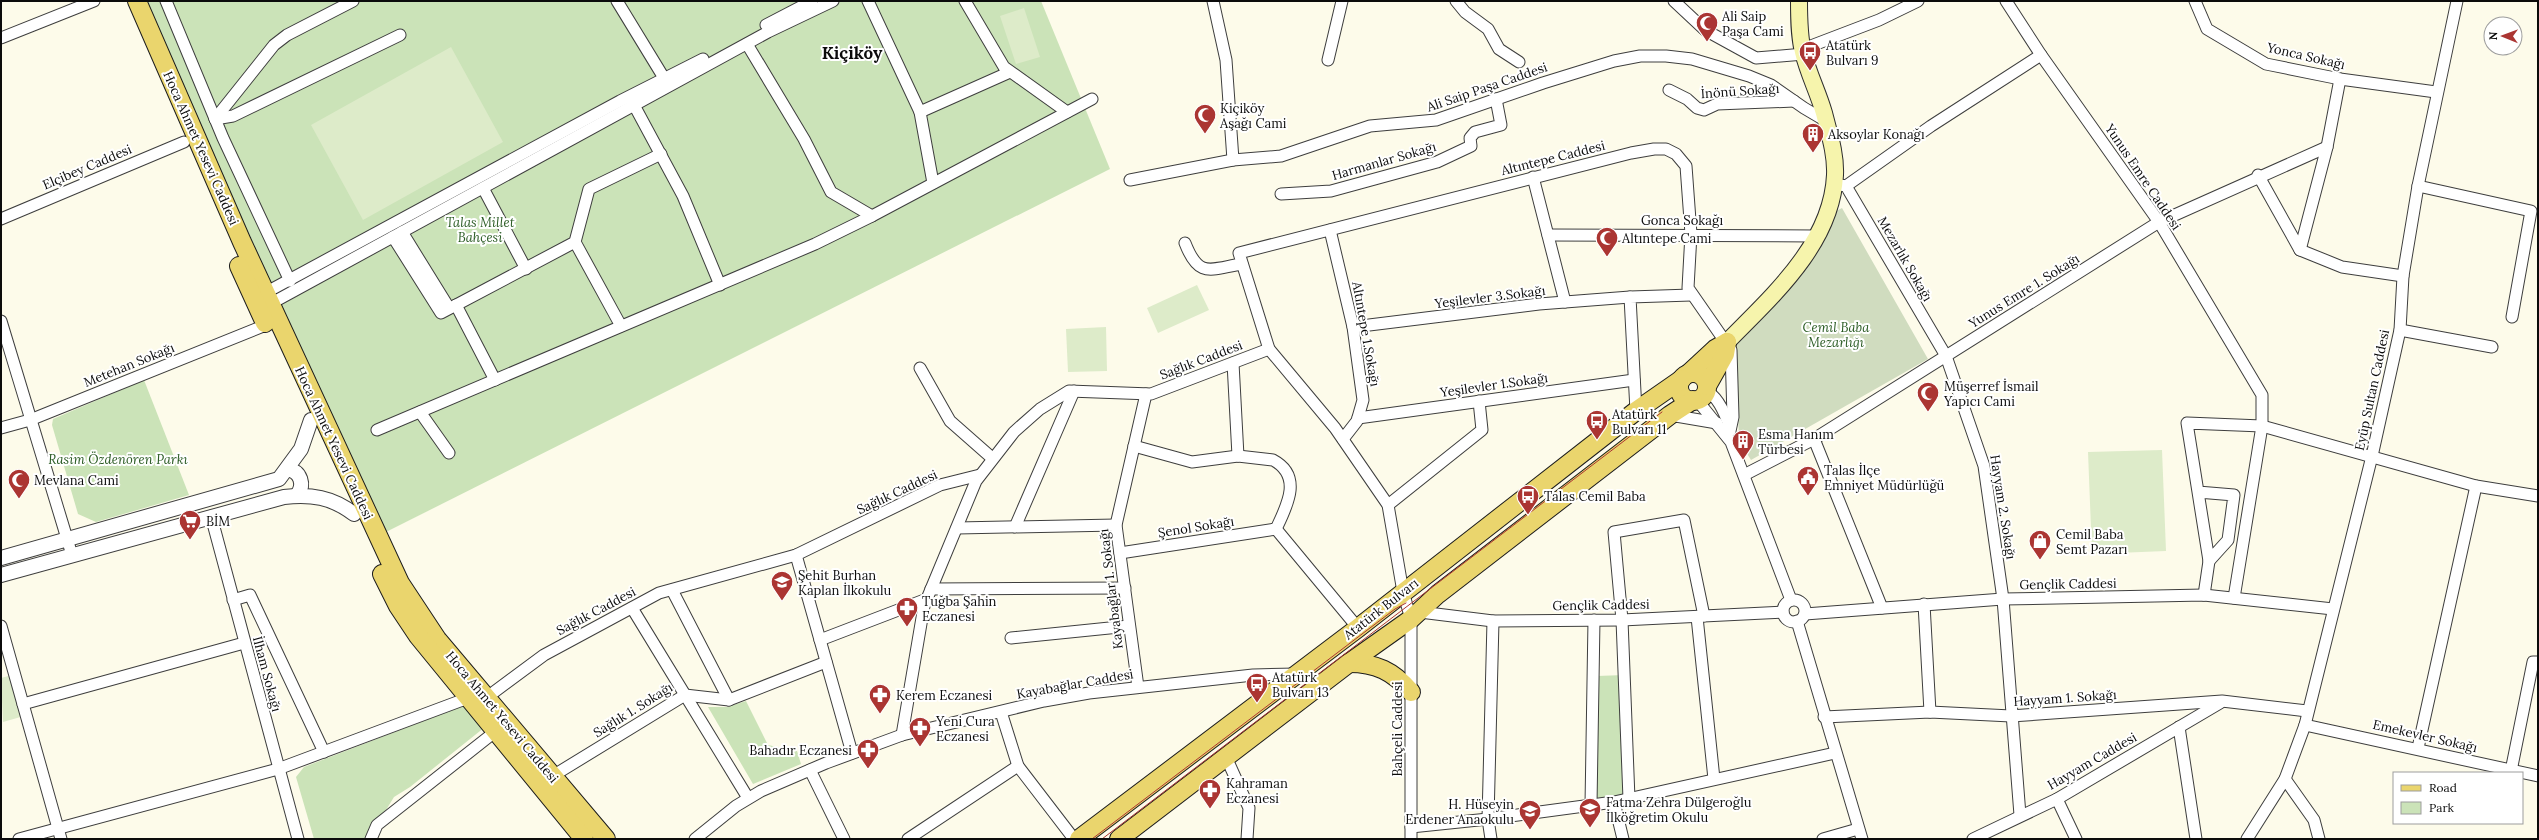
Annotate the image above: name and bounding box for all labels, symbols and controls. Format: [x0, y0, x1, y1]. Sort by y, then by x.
place label: Ali Saip Paşa Cami [1721, 8, 1784, 40]
mosque icon: Ali Saip Paşa Cami [1694, 10, 1720, 43]
north arrow [2483, 16, 2523, 56]
text: N [2486, 31, 2500, 40]
place label: Atatürk Bulvarı 9 [1825, 37, 1879, 69]
bus stop icon: Atatürk Bulvarı 9 [1797, 39, 1823, 72]
street label: Yonca Sokağı [2264, 39, 2347, 73]
district label: Kiçiköy [822, 42, 883, 64]
street label: Ali Saip Paşa Caddesi [1424, 58, 1550, 116]
street label: Hoca Ahmet Yesevi Caddesi [159, 68, 243, 228]
street label: İnönü Sokağı [1700, 80, 1780, 102]
place label: Kiçiköy Aşağı Cami [1219, 100, 1287, 132]
mosque icon: Kiçiköy Aşağı Cami [1192, 102, 1218, 135]
street label: Yunus Emre Caddesi [2101, 120, 2185, 234]
building icon: Aksoylar Konağı [1800, 121, 1826, 154]
place label: Aksoylar Konağı [1827, 126, 1925, 143]
street label: Altıntepe Caddesi [1498, 137, 1607, 179]
street label: Harmanlar Sokağı [1330, 138, 1438, 184]
street label: Elçibey Caddesi [40, 140, 134, 193]
street label: Gonca Sokağı [1641, 212, 1723, 229]
park label: Talas Millet Bahçesi [446, 214, 515, 246]
street label: Mezarlık Sokağı [1874, 214, 1936, 305]
mosque icon: Altıntepe Cami [1594, 225, 1620, 258]
place label: Altıntepe Cami [1621, 230, 1712, 247]
street label: Yunus Emre 1. Sokağı [1965, 250, 2083, 332]
street label: Altıntepe 1.Sokağı [1348, 279, 1384, 388]
street label: Yeşilevler 3.Sokağı [1433, 282, 1547, 312]
park label: Cemil Baba Mezarlığı [1803, 319, 1870, 351]
street label: Eyüp Sultan Caddesi [2351, 328, 2393, 452]
street label: Sağlık Caddesi [1157, 336, 1245, 384]
street label: Metehan Sokağı [81, 339, 177, 391]
street label: Hoca Ahmet Yesevi Caddesi [291, 364, 377, 522]
street label: Yeşilevler 1.Sokağı [1438, 369, 1549, 401]
place label: Müşerref İsmail Yapıcı Cami [1943, 378, 2039, 410]
mosque icon: Müşerref İsmail Yapıcı Cami [1915, 380, 1941, 413]
place label: Atatürk Bulvarı 11 [1611, 406, 1667, 438]
bus stop icon: Atatürk Bulvarı 11 [1584, 408, 1610, 441]
place label: Esma Hanım Türbesi [1758, 426, 1834, 458]
building icon: Esma Hanım Türbesi [1730, 428, 1756, 461]
park label: Rasim Özdenören Parkı [48, 451, 188, 468]
street label: Hayyam 2. Sokağı [1986, 453, 2020, 561]
place label: Talas İlçe Emniyet Müdürlüğü [1824, 462, 1945, 494]
public building icon: Talas İlçe Emniyet Müdürlüğü [1795, 464, 1821, 497]
street label: Sağlık Caddesi [854, 466, 940, 518]
mosque icon: Mevlana Cami [6, 467, 32, 500]
place label: Mevlana Cami [34, 472, 119, 489]
bus stop icon: Talas Cemil Baba [1515, 483, 1541, 516]
place label: Talas Cemil Baba [1544, 488, 1646, 505]
supermarket icon: BİM [177, 508, 203, 541]
place label: BİM [206, 513, 230, 530]
street label: Şenol Sokağı [1157, 513, 1236, 541]
place label: Cemil Baba Semt Pazarı [2056, 526, 2128, 558]
street label: Kayabağlar 1. Sokağı [1095, 527, 1127, 650]
shop icon: Cemil Baba Semt Pazarı [2027, 528, 2053, 561]
place label: Şehit Burhan Kaplan İlkokulu [798, 567, 892, 599]
school or university icon: Şehit Burhan Kaplan İlkokulu [769, 569, 795, 602]
street label: Atatürk Bulvarı [1339, 574, 1422, 644]
street label: Gençlik Caddesi [2019, 575, 2117, 593]
street label: Sağlık Caddesi [553, 583, 639, 639]
place label: Tuğba Şahin Eczanesi [922, 593, 997, 625]
pharmacy icon: Tuğba Şahin Eczanesi [894, 595, 920, 628]
street label: Gençlik Caddesi [1552, 596, 1650, 614]
street label: İlham Sokağı [249, 634, 285, 714]
street label: Hoca Ahmet Yesevi Caddesi [442, 648, 562, 787]
street label: Kayabağlar Caddesi [1015, 665, 1135, 703]
place label: Atatürk Bulvarı 13 [1271, 669, 1329, 701]
bus stop icon: Atatürk Bulvarı 13 [1244, 671, 1270, 704]
street label: Sağlık 1. Sokağı [590, 679, 676, 741]
street label: Bahçeli Caddesi [1389, 681, 1406, 777]
pharmacy icon: Kerem Eczanesi [867, 682, 893, 715]
street label: Hayyam 1. Sokağı [2013, 686, 2118, 710]
place label: Kerem Eczanesi [896, 687, 993, 704]
place label: Yeni Cura Eczanesi [935, 713, 995, 745]
pharmacy icon: Yeni Cura Eczanesi [907, 715, 933, 748]
street label: Emekevler Sokağı [2371, 716, 2479, 756]
street label: Hayyam Caddesi [2044, 728, 2140, 793]
pharmacy icon: Bahadır Eczanesi [855, 737, 881, 770]
place label: Bahadır Eczanesi [749, 742, 852, 759]
legend [2393, 772, 2523, 824]
place label: Kahraman Eczanesi [1226, 775, 1288, 807]
pharmacy icon: Kahraman Eczanesi [1197, 777, 1223, 810]
text: Road [2429, 780, 2457, 795]
place label: Fatma Zehra Dülgeroğlu İlköğretim Okulu [1606, 794, 1752, 826]
place label: H. Hüseyin Erdener Anaokulu [1405, 796, 1514, 828]
school or university icon: Fatma Zehra Dülgeroğlu İlköğretim Okulu [1577, 796, 1603, 829]
school or university icon: H. Hüseyin Erdener Anaokulu [1517, 798, 1543, 831]
text: Park [2429, 800, 2455, 815]

